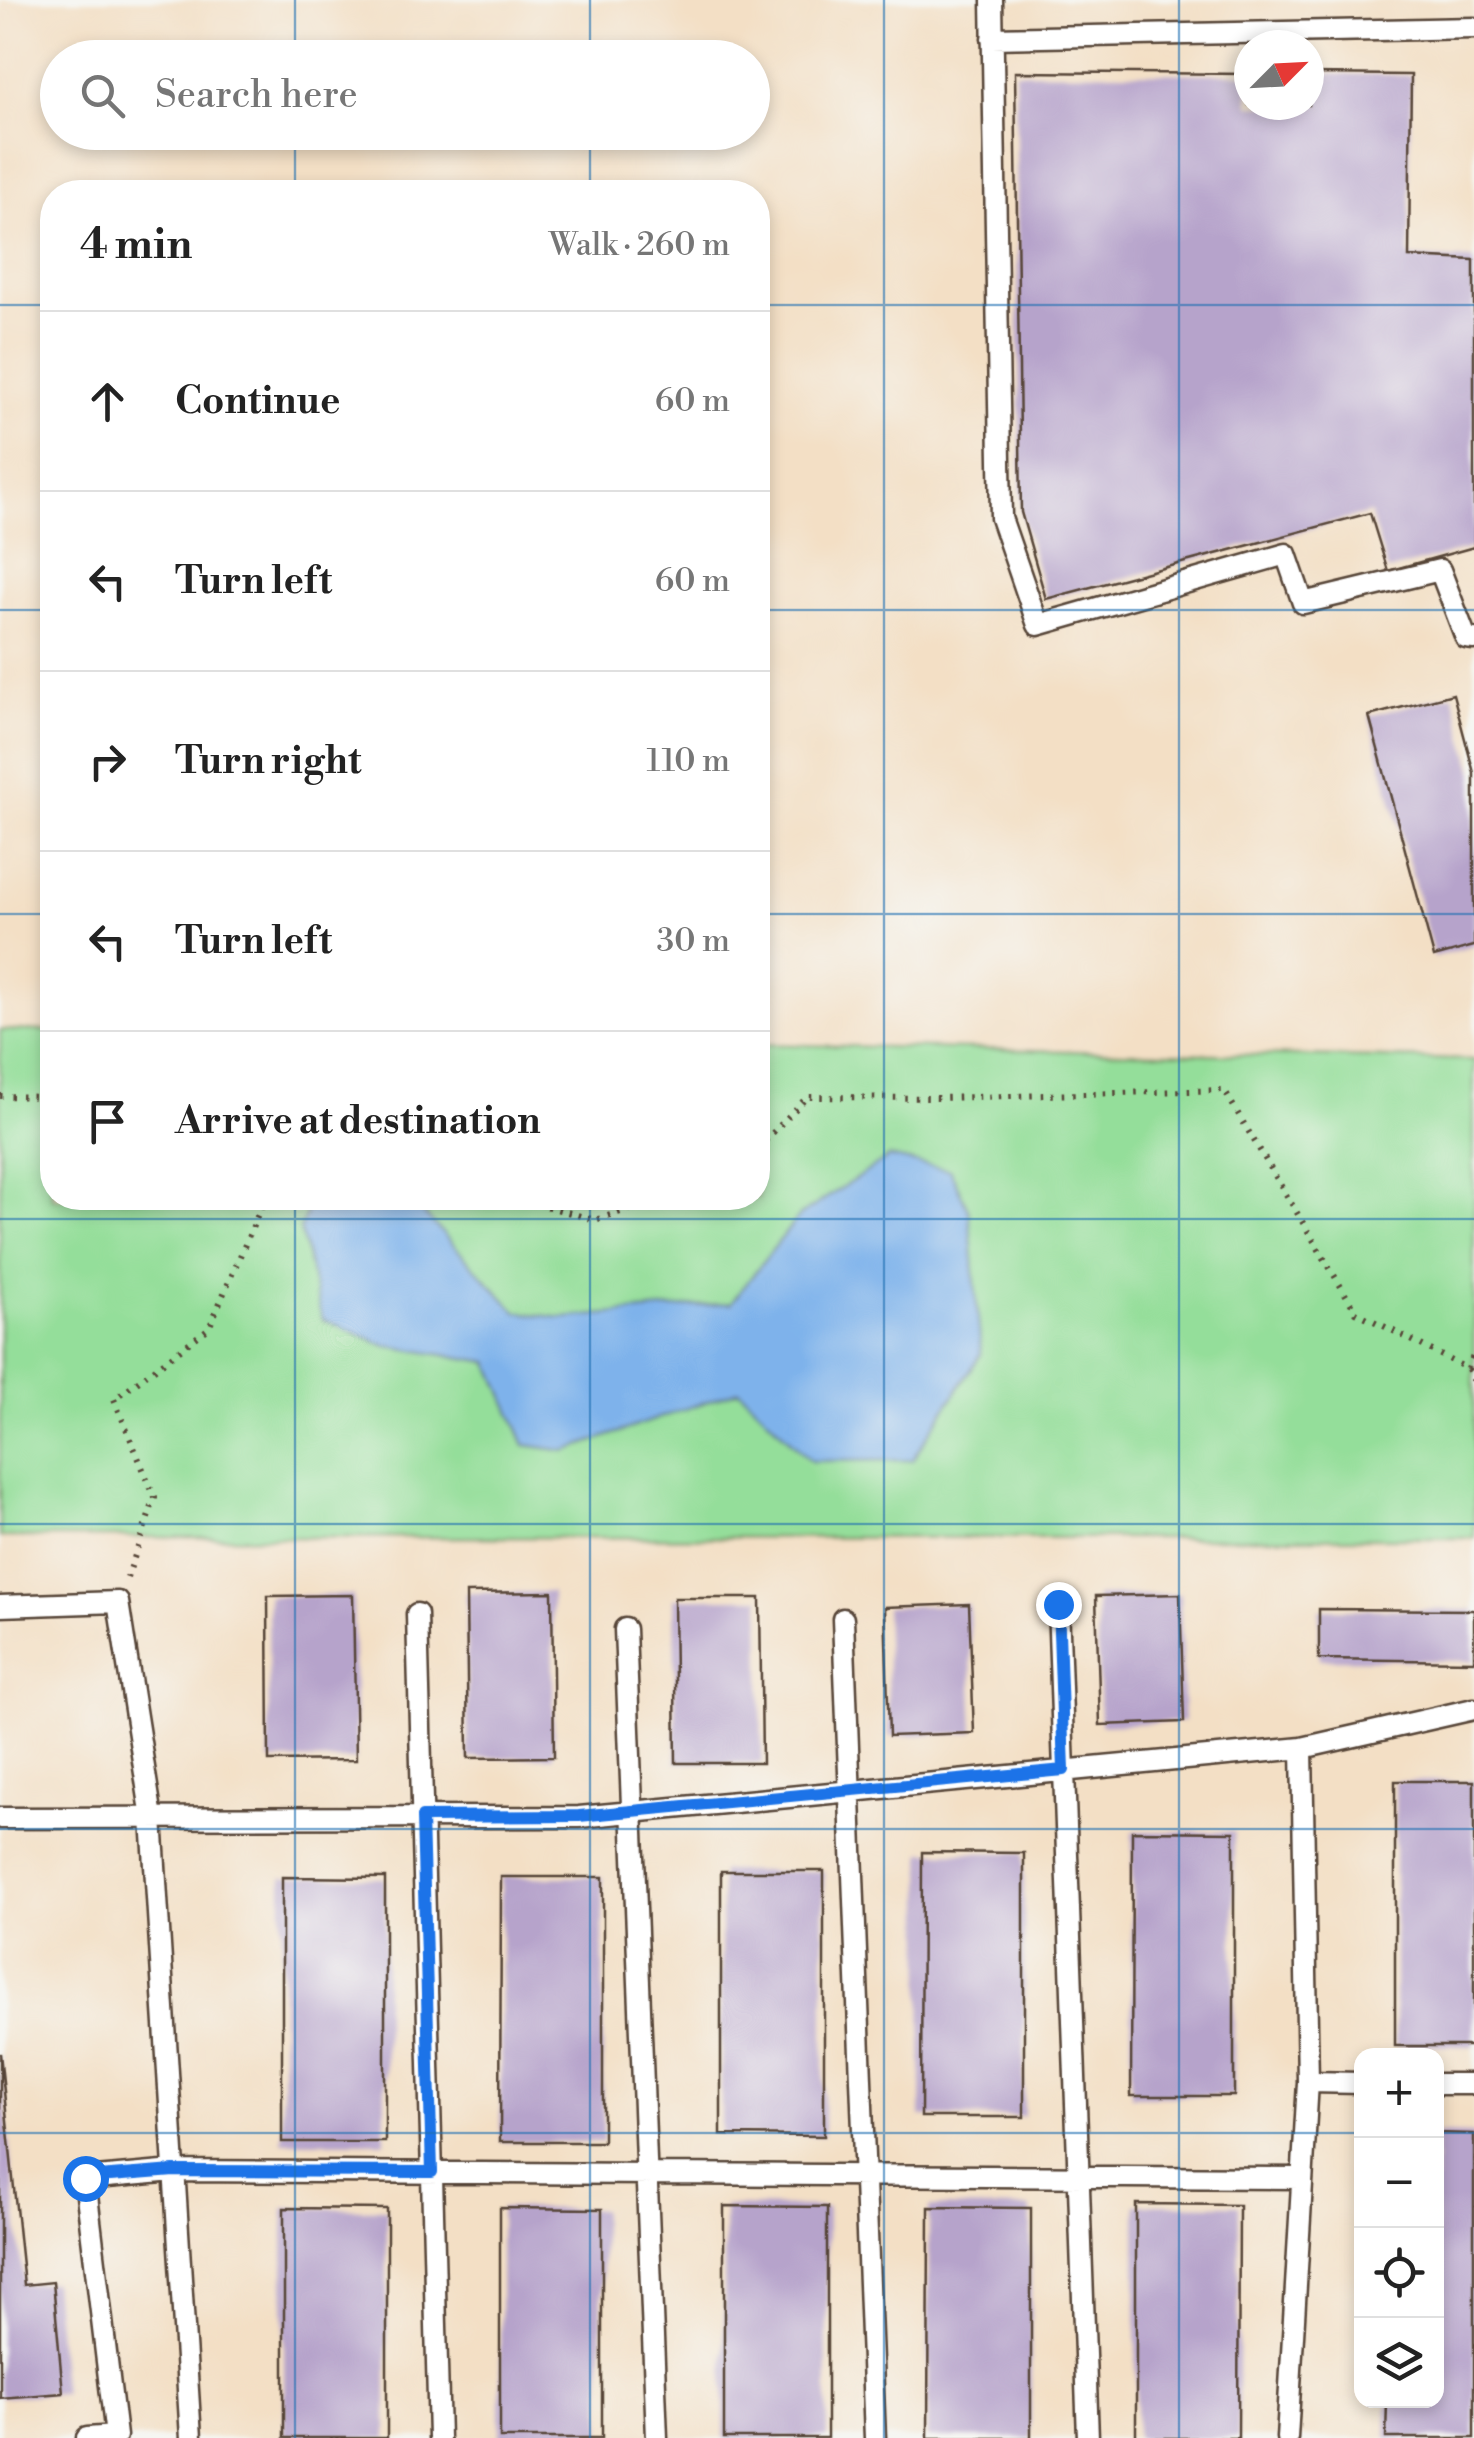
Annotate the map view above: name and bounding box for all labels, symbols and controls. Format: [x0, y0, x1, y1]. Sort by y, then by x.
north arrow [1234, 30, 1324, 120]
search box [40, 40, 770, 150]
icon: search [75, 68, 130, 123]
text: Search here [155, 72, 358, 119]
text: 4 min [80, 219, 192, 272]
text: Walk · 260 m [549, 225, 730, 265]
icon: ahead [80, 374, 135, 429]
text: Continue [175, 378, 340, 425]
text: 60 m [655, 381, 730, 421]
icon: left [80, 554, 135, 609]
text: Turn left [175, 558, 332, 605]
text: 60 m [655, 561, 730, 601]
icon: right [80, 734, 135, 789]
text: Turn right [175, 738, 361, 785]
text: 110 m [647, 741, 730, 781]
icon: left [80, 914, 135, 969]
text: Turn left [175, 918, 332, 965]
text: 30 m [656, 921, 730, 961]
icon: arrive [80, 1094, 135, 1149]
text: Arrive at destination [175, 1098, 541, 1145]
route end [1036, 1582, 1082, 1628]
map controls [1354, 2048, 1444, 2408]
button: + [1354, 2048, 1444, 2138]
button: − [1354, 2138, 1444, 2228]
route start [63, 2156, 109, 2202]
button: locate [1354, 2228, 1444, 2318]
button: layers [1354, 2318, 1444, 2408]

